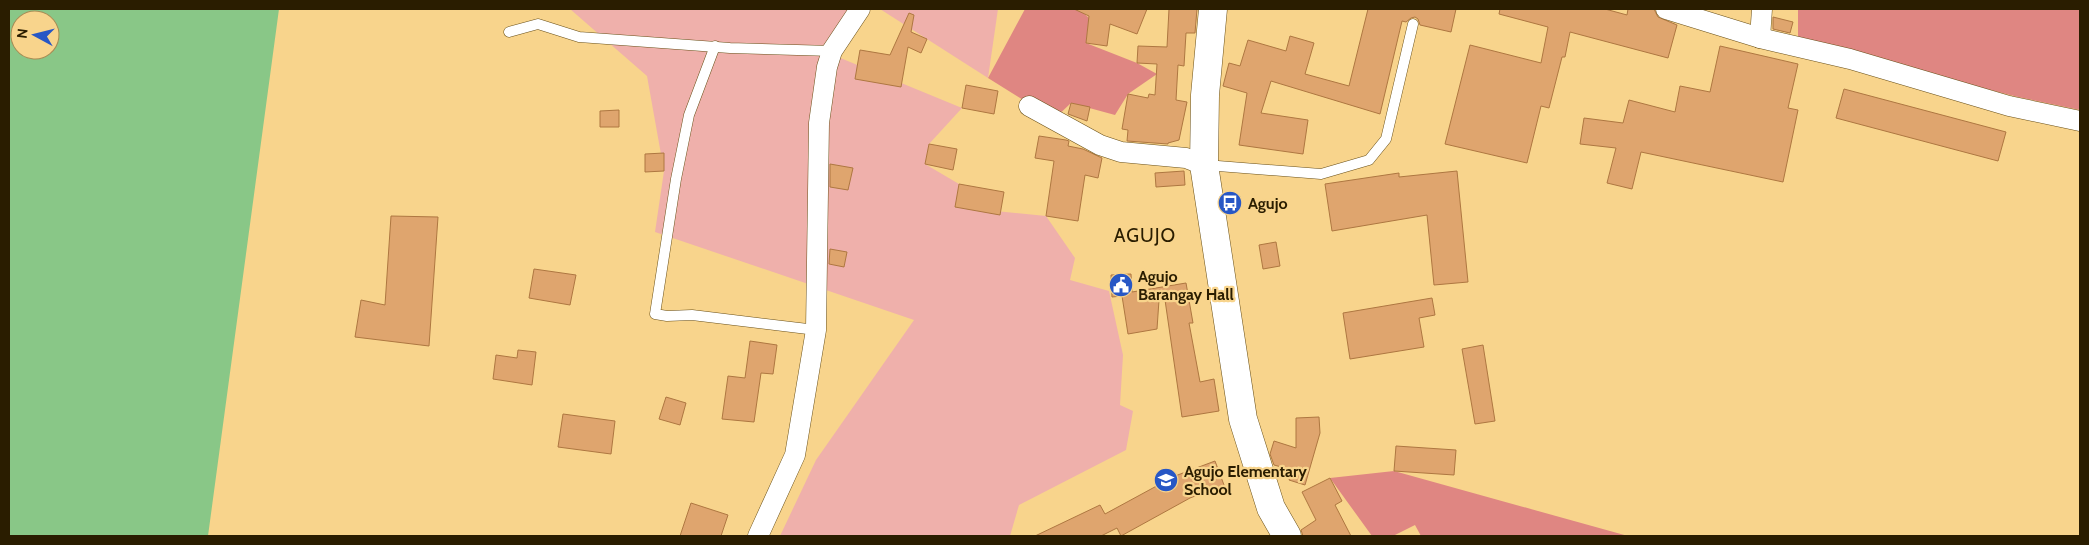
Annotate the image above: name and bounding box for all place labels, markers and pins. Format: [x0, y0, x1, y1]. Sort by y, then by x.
bus stop icon: Agujo [1217, 190, 1243, 216]
place label: Agujo [1248, 194, 1288, 213]
place label: Agujo Barangay Hall [1138, 267, 1234, 304]
public building icon: Agujo Barangay Hall [1108, 272, 1134, 298]
place label: Agujo Elementary School [1184, 462, 1307, 499]
school or university icon: Agujo Elementary School [1153, 467, 1179, 493]

